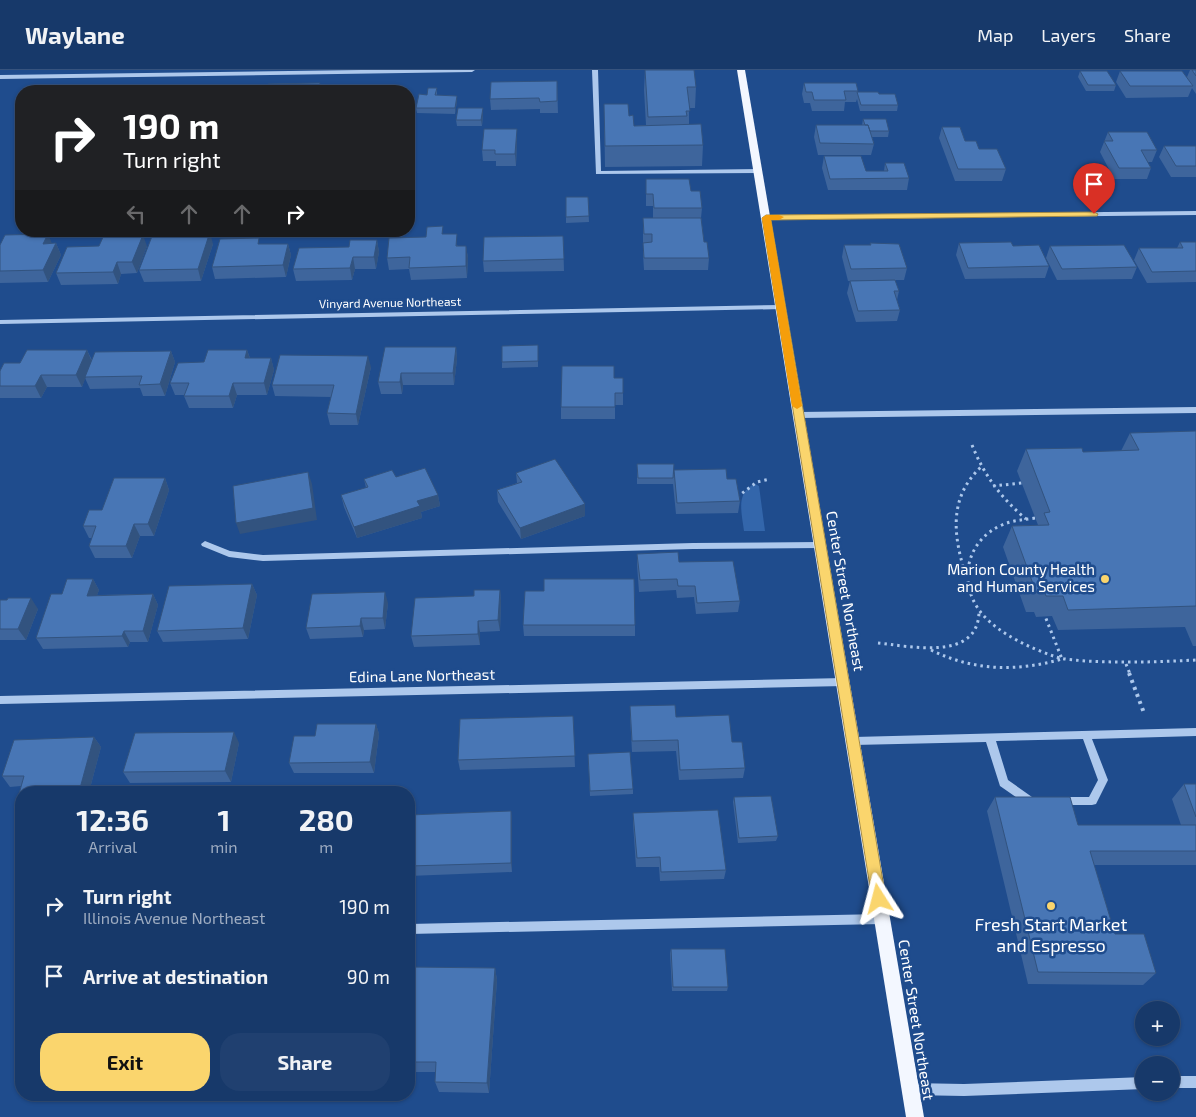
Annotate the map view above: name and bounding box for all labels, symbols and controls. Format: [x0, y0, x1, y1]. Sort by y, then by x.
text: Waylane [25, 20, 125, 49]
text: Map [977, 24, 1013, 46]
text: Layers [1041, 24, 1096, 46]
text: Share [1124, 24, 1171, 46]
text: 190 m [123, 104, 219, 146]
icon: right [40, 105, 105, 170]
text: Turn right [123, 146, 221, 172]
pin [1073, 163, 1115, 214]
icon: arrive [1080, 170, 1108, 198]
icon: left [122, 200, 150, 228]
icon: ahead [175, 200, 203, 228]
icon: ahead [228, 200, 256, 228]
icon: right [281, 200, 309, 228]
street label: Vinyard Avenue Northeast [319, 294, 462, 310]
street label: Center Street Northeast [823, 509, 869, 673]
place label: Marion County Health and Human Services [947, 560, 1095, 595]
marker: Marion County Health and Human Services [1099, 573, 1111, 585]
street label: Edina Lane Northeast [349, 665, 496, 685]
text: 12:36 [76, 801, 149, 837]
text: 1 [217, 801, 230, 837]
text: 280 [299, 801, 354, 837]
text: Arrival [88, 837, 137, 856]
text: min [210, 837, 238, 856]
text: m [319, 837, 333, 856]
position arrow [852, 872, 904, 924]
text: Turn right [83, 885, 171, 908]
icon: right [40, 892, 68, 920]
text: 190 m [339, 895, 390, 918]
marker: Fresh Start Market and Espresso [1045, 900, 1057, 912]
text: Illinois Avenue Northeast [83, 908, 265, 927]
place label: Fresh Start Market and Espresso [975, 913, 1128, 956]
street label: Center Street Northeast [895, 938, 939, 1102]
icon: arrive [40, 962, 68, 990]
text: Arrive at destination [83, 965, 268, 988]
text: 90 m [347, 965, 390, 988]
map controls [1135, 1001, 1180, 1101]
button: + [1135, 1001, 1180, 1046]
button: Exit [40, 1033, 210, 1091]
button: Share [220, 1033, 390, 1091]
button: − [1135, 1056, 1180, 1101]

